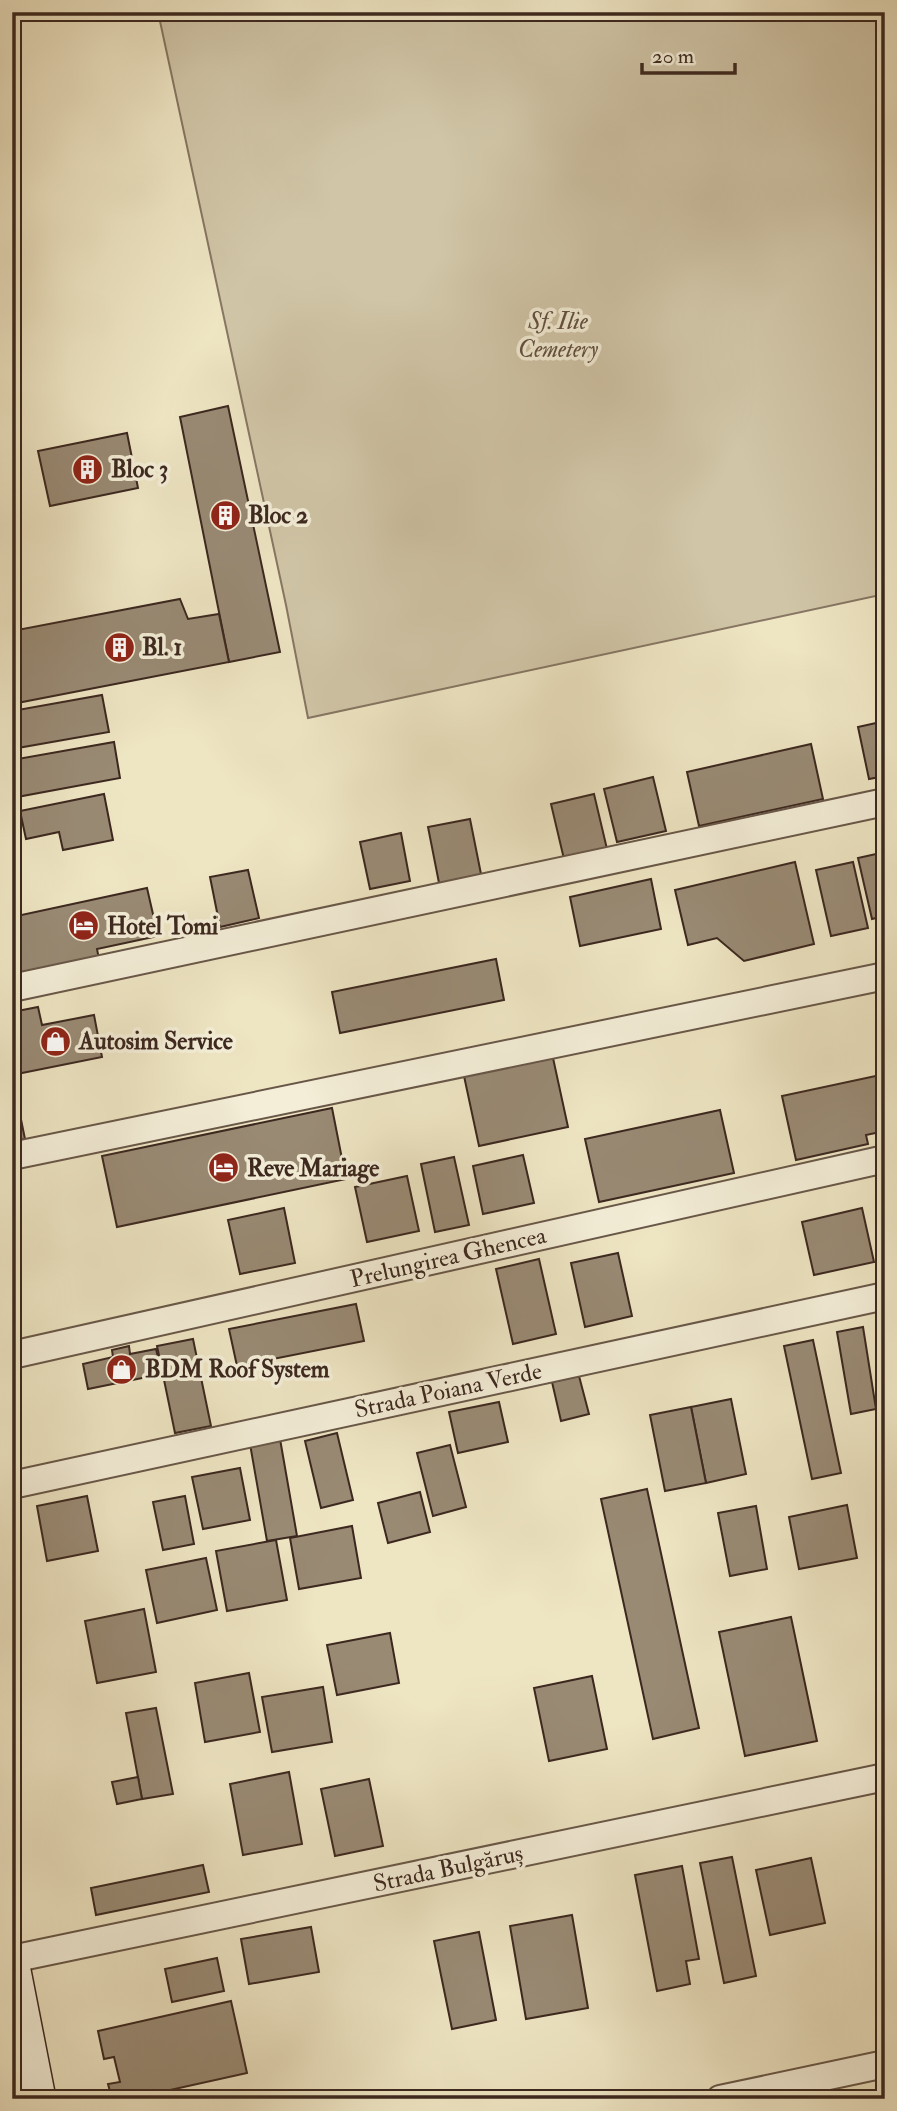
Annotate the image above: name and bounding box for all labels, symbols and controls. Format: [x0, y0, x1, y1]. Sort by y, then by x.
scale bar [642, 32, 734, 76]
text: 20 m [652, 43, 694, 70]
park label: Sf. Ilie Cemetery [518, 306, 599, 365]
building icon: Bloc 3 [71, 452, 105, 486]
place label: Bloc 3 [111, 454, 168, 485]
building icon: Bloc 2 [208, 498, 242, 532]
place label: Bloc 2 [248, 500, 308, 531]
building icon: Bl. 1 [102, 630, 136, 664]
place label: Bl. 1 [142, 632, 182, 663]
hotel icon: Hotel Tomi [67, 909, 101, 943]
place label: Hotel Tomi [107, 911, 219, 942]
shop icon: Autosim Service [39, 1024, 73, 1058]
place label: Autosim Service [78, 1026, 233, 1057]
hotel icon: Reve Mariage [207, 1151, 241, 1185]
place label: Reve Mariage [247, 1153, 379, 1184]
street label: Prelungirea Ghencea [347, 1220, 550, 1295]
shop icon: BDM Roof System [105, 1352, 139, 1386]
place label: BDM Roof System [145, 1354, 330, 1385]
street label: Strada Poiana Verde [352, 1355, 545, 1425]
street label: Strada Bulgăruș [370, 1838, 526, 1899]

